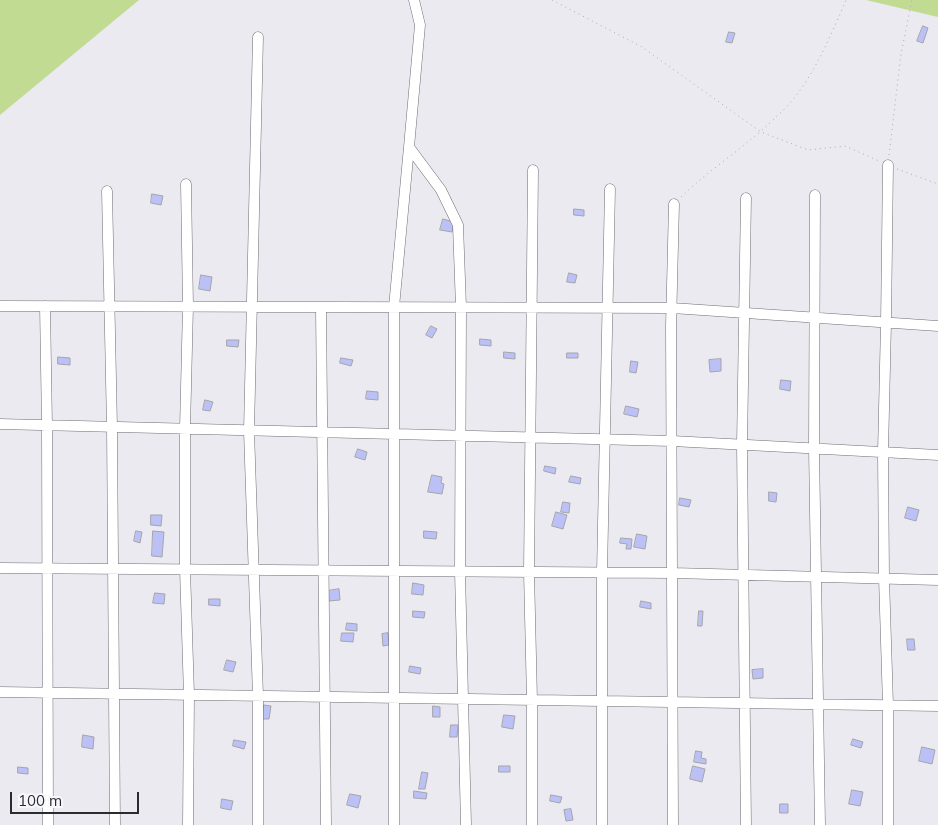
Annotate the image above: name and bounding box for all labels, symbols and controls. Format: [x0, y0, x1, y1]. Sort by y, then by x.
scale bar [12, 782, 141, 814]
text: 100 m [18, 791, 62, 810]

